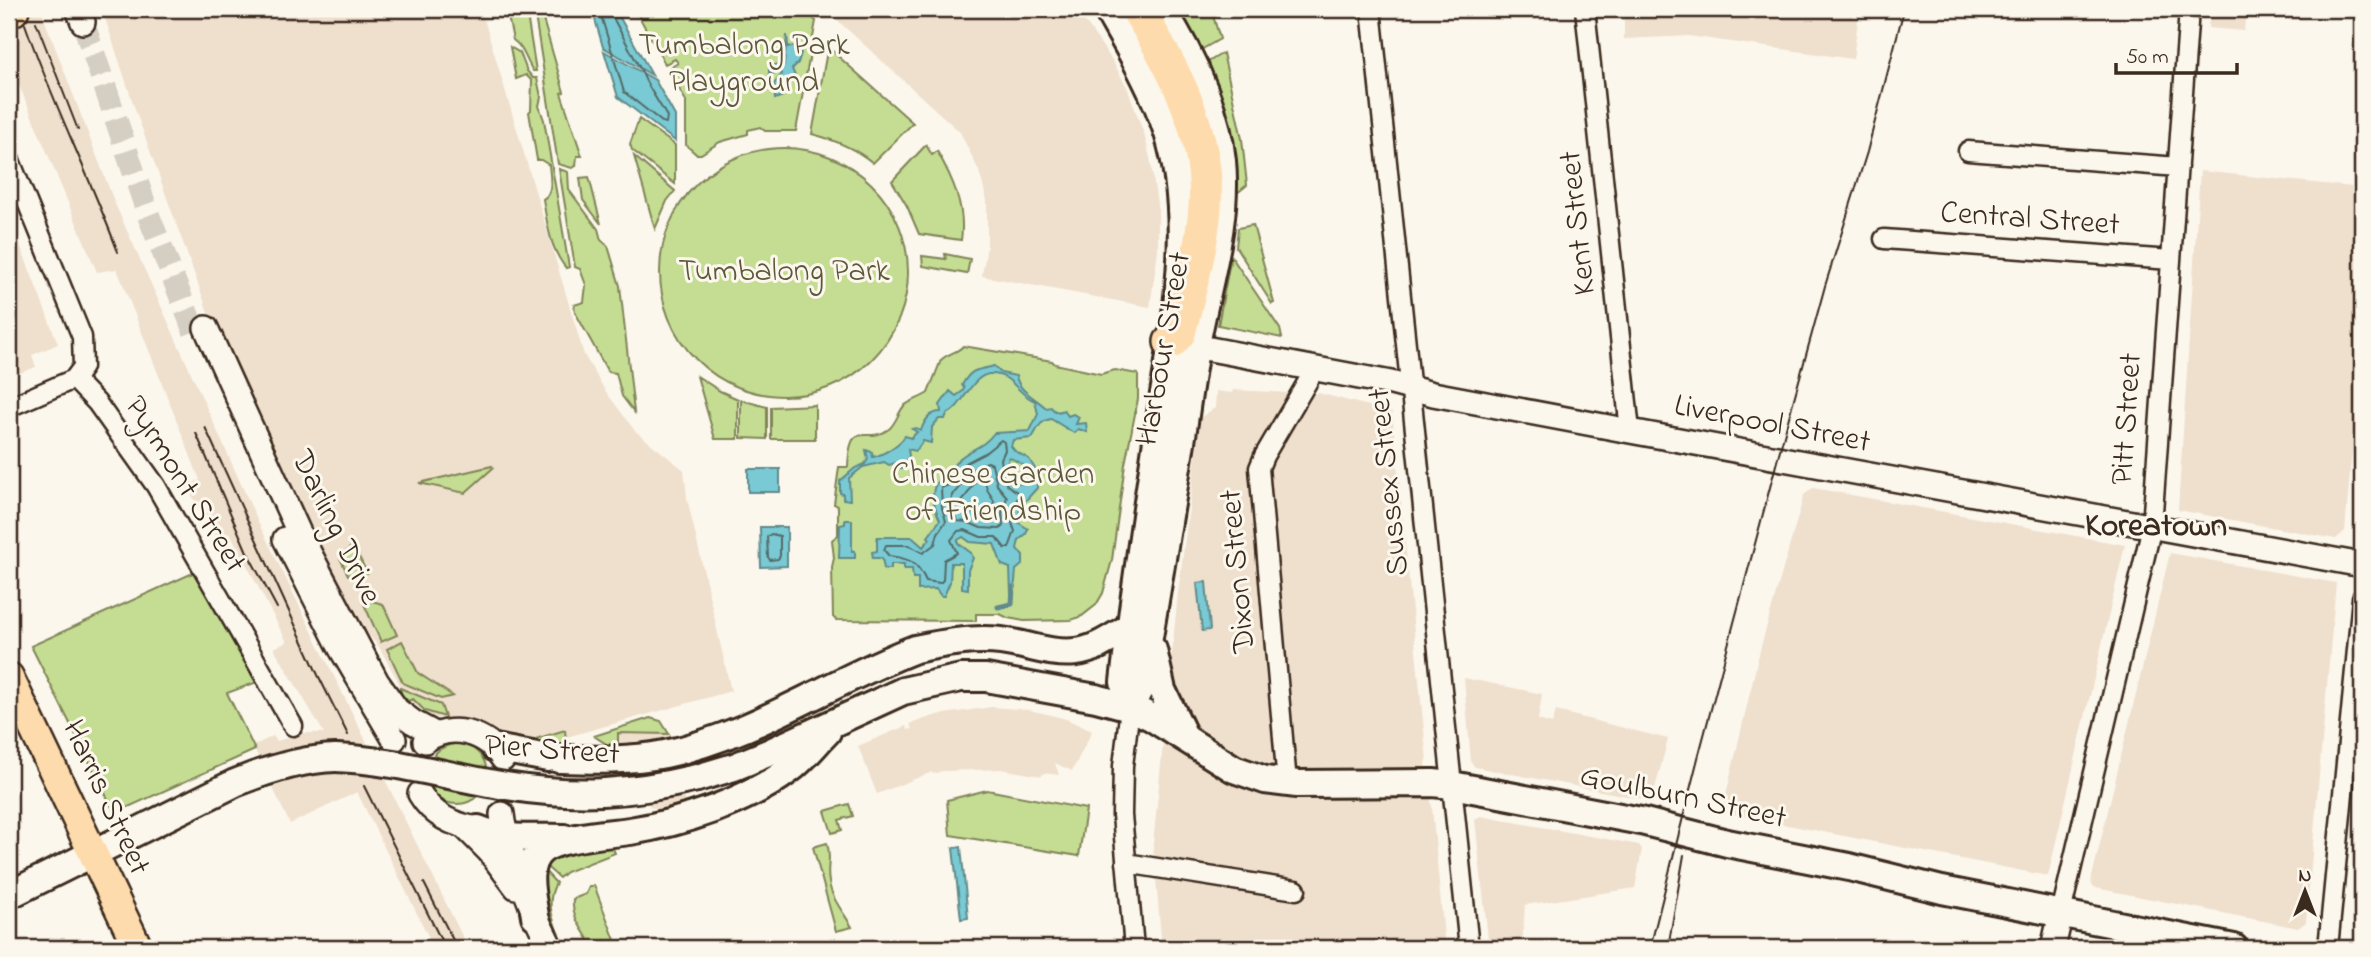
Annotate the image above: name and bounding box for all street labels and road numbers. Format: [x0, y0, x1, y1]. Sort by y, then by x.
street label: Kent Street [1548, 148, 1610, 298]
street label: Central Street [1939, 190, 2121, 250]
street label: Harbour Street [1125, 248, 1205, 450]
street label: Pitt Street [2100, 351, 2156, 487]
street label: Liverpool Street [1670, 383, 1874, 467]
street label: Sussex Street [1357, 385, 1423, 578]
street label: Pyrmont Street [111, 387, 257, 583]
street label: Darling Drive [277, 442, 393, 614]
street label: Dixon Street [1208, 487, 1270, 656]
street label: Harris Street [49, 713, 162, 884]
street label: Pier Street [483, 723, 621, 779]
street label: Goulburn Street [1576, 753, 1791, 843]

